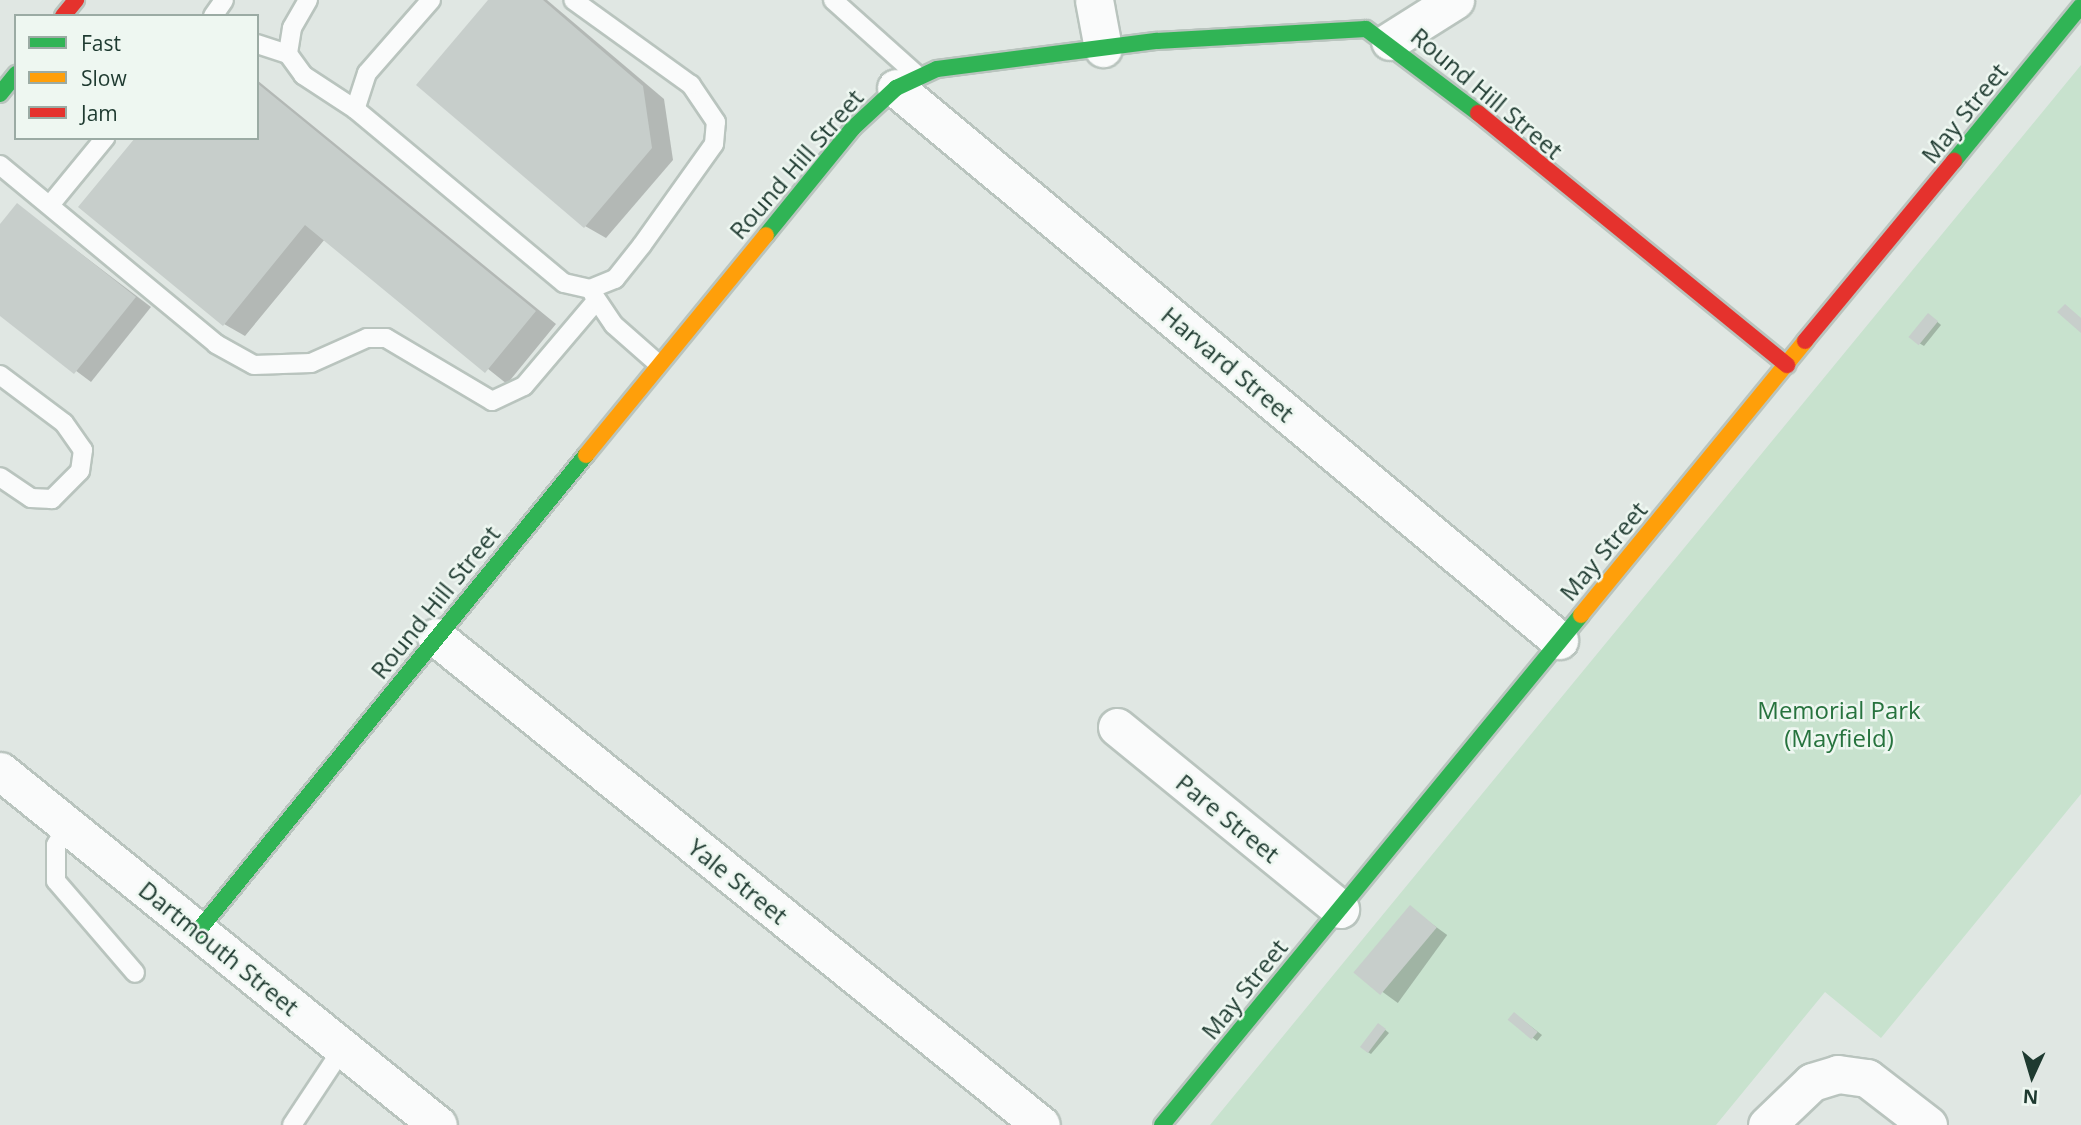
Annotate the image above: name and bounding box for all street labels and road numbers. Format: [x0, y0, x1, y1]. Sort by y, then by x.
street label: Round Hill Street [1405, 21, 1569, 165]
street label: May Street [1915, 57, 2013, 169]
street label: Round Hill Street [723, 83, 869, 245]
street label: Harvard Street [1156, 300, 1300, 428]
street label: May Street [1553, 496, 1653, 606]
street label: Round Hill Street [364, 520, 506, 684]
street label: Pare Street [1171, 768, 1285, 868]
street label: Yale Street [682, 832, 794, 930]
street label: Dartmouth Street [133, 875, 305, 1021]
street label: May Street [1195, 933, 1293, 1045]

